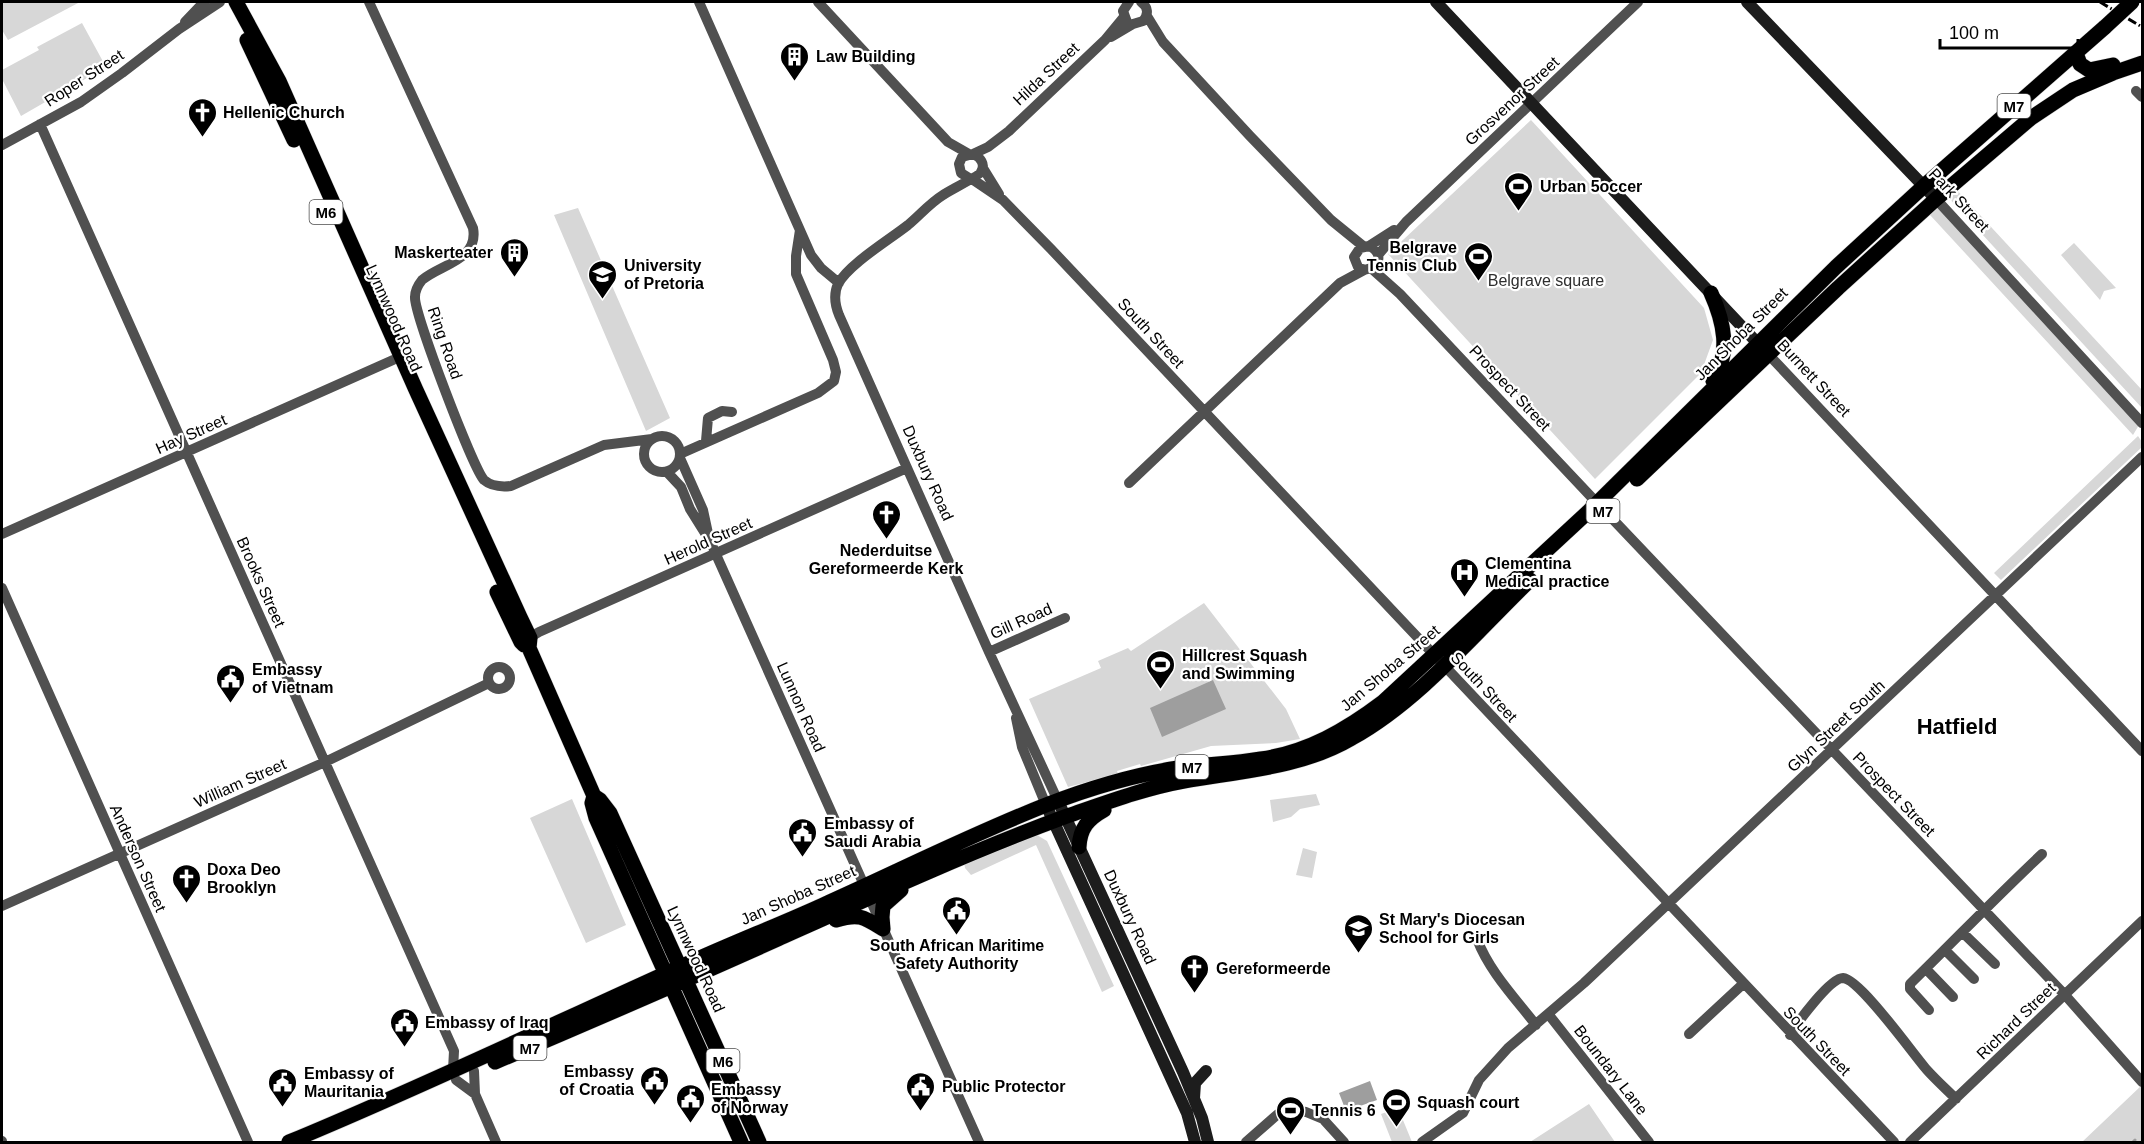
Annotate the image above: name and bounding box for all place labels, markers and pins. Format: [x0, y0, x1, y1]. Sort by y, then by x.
building icon: Law Building [779, 40, 811, 82]
place label: Law Building [816, 48, 916, 65]
church icon: Hellenic Church [186, 96, 218, 138]
place label: Hellenic Church [223, 104, 345, 121]
sports icon: Urban 5occer [1503, 170, 1535, 212]
place label: Urban 5occer [1540, 178, 1642, 195]
building icon: Maskerteater [498, 236, 530, 278]
place label: Belgrave Tennis Club [1367, 239, 1457, 274]
sports icon: Belgrave Tennis Club [1462, 240, 1494, 282]
place label: Maskerteater [394, 244, 493, 261]
place label: University of Pretoria [624, 257, 704, 292]
school or university icon: University of Pretoria [587, 258, 619, 300]
church icon: Nederduitse Gereformeerde Kerk [870, 498, 902, 540]
place label: Nederduitse Gereformeerde Kerk [809, 542, 963, 577]
place label: Clementina Medical practice [1485, 555, 1610, 590]
hospital icon: Clementina Medical practice [1448, 556, 1480, 598]
place label: Hillcrest Squash and Swimming [1182, 647, 1307, 682]
sports icon: Hillcrest Squash and Swimming [1145, 648, 1177, 690]
place label: Embassy of Vietnam [252, 661, 334, 696]
public building icon: Embassy of Vietnam [215, 662, 247, 704]
place label: Embassy of Saudi Arabia [824, 815, 921, 850]
public building icon: Embassy of Saudi Arabia [787, 816, 819, 858]
place label: Doxa Deo Brooklyn [207, 861, 281, 896]
church icon: Doxa Deo Brooklyn [170, 862, 202, 904]
public building icon: South African Maritime Safety Authority [941, 894, 973, 936]
place label: St Mary's Diocesan School for Girls [1379, 911, 1525, 946]
school or university icon: St Mary's Diocesan School for Girls [1342, 912, 1374, 954]
place label: South African Maritime Safety Authority [870, 937, 1044, 972]
church icon: Gereformeerde [1179, 952, 1211, 994]
place label: Gereformeerde [1216, 960, 1331, 977]
public building icon: Embassy of Iraq [388, 1006, 420, 1048]
place label: Embassy of Iraq [425, 1014, 549, 1031]
place label: Embassy of Croatia [559, 1063, 634, 1098]
public building icon: Embassy of Croatia [639, 1064, 671, 1106]
place label: Embassy of Mauritania [304, 1065, 394, 1100]
public building icon: Embassy of Mauritania [267, 1066, 299, 1108]
public building icon: Public Protector [905, 1070, 937, 1112]
place label: Public Protector [942, 1078, 1066, 1095]
place label: Embassy of Norway [711, 1081, 788, 1116]
public building icon: Embassy of Norway [674, 1082, 706, 1124]
sports icon: Squash court [1380, 1086, 1412, 1128]
sports icon: Tennis 6 [1275, 1094, 1307, 1136]
place label: Squash court [1417, 1094, 1520, 1111]
place label: Tennis 6 [1312, 1102, 1376, 1119]

